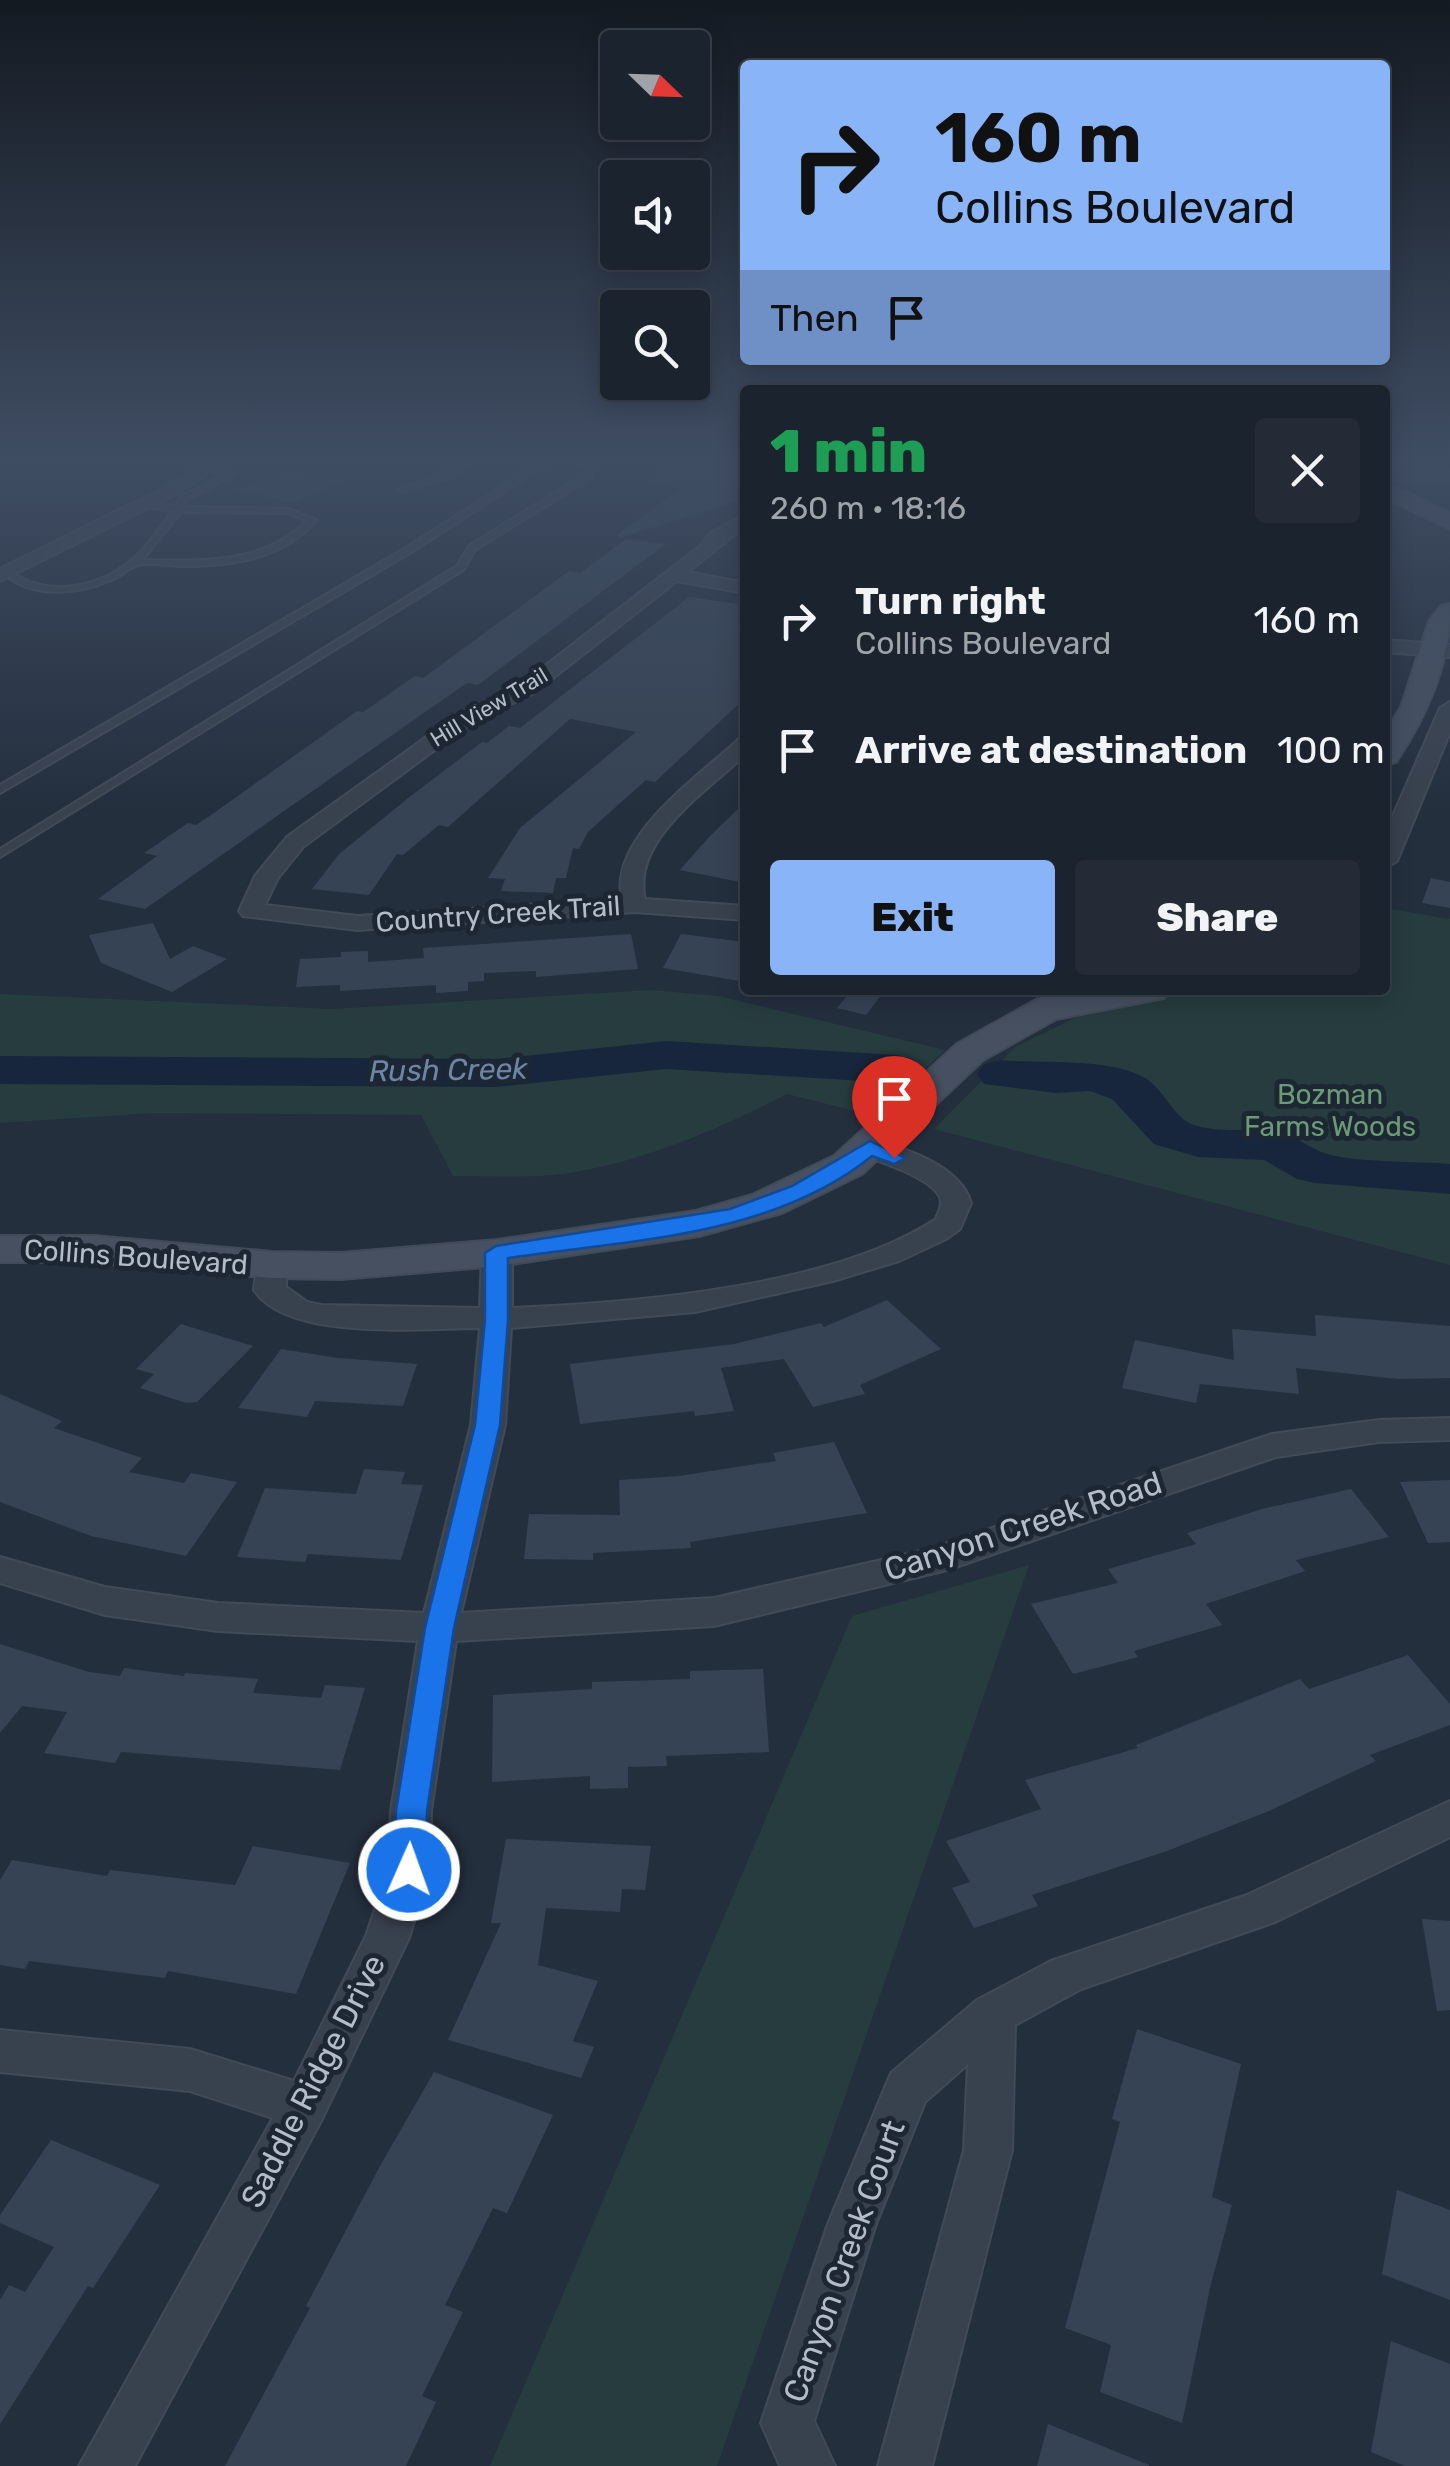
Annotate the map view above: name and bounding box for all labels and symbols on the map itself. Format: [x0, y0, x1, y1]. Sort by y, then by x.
north arrow [600, 30, 710, 140]
street label: Hill View Trail [425, 661, 553, 753]
street label: Country Creek Trail [374, 889, 622, 939]
water label: Rush Creek [368, 1051, 528, 1089]
pin [852, 1056, 937, 1159]
park label: Bozman Farms Woods [1244, 1078, 1416, 1143]
street label: Collins Boulevard [23, 1233, 249, 1281]
street label: Canyon Creek Road [880, 1463, 1166, 1589]
position arrow [357, 1818, 461, 1922]
street label: Saddle Ridge Drive [233, 1948, 393, 2214]
street label: Canyon Creek Court [775, 2115, 913, 2407]

